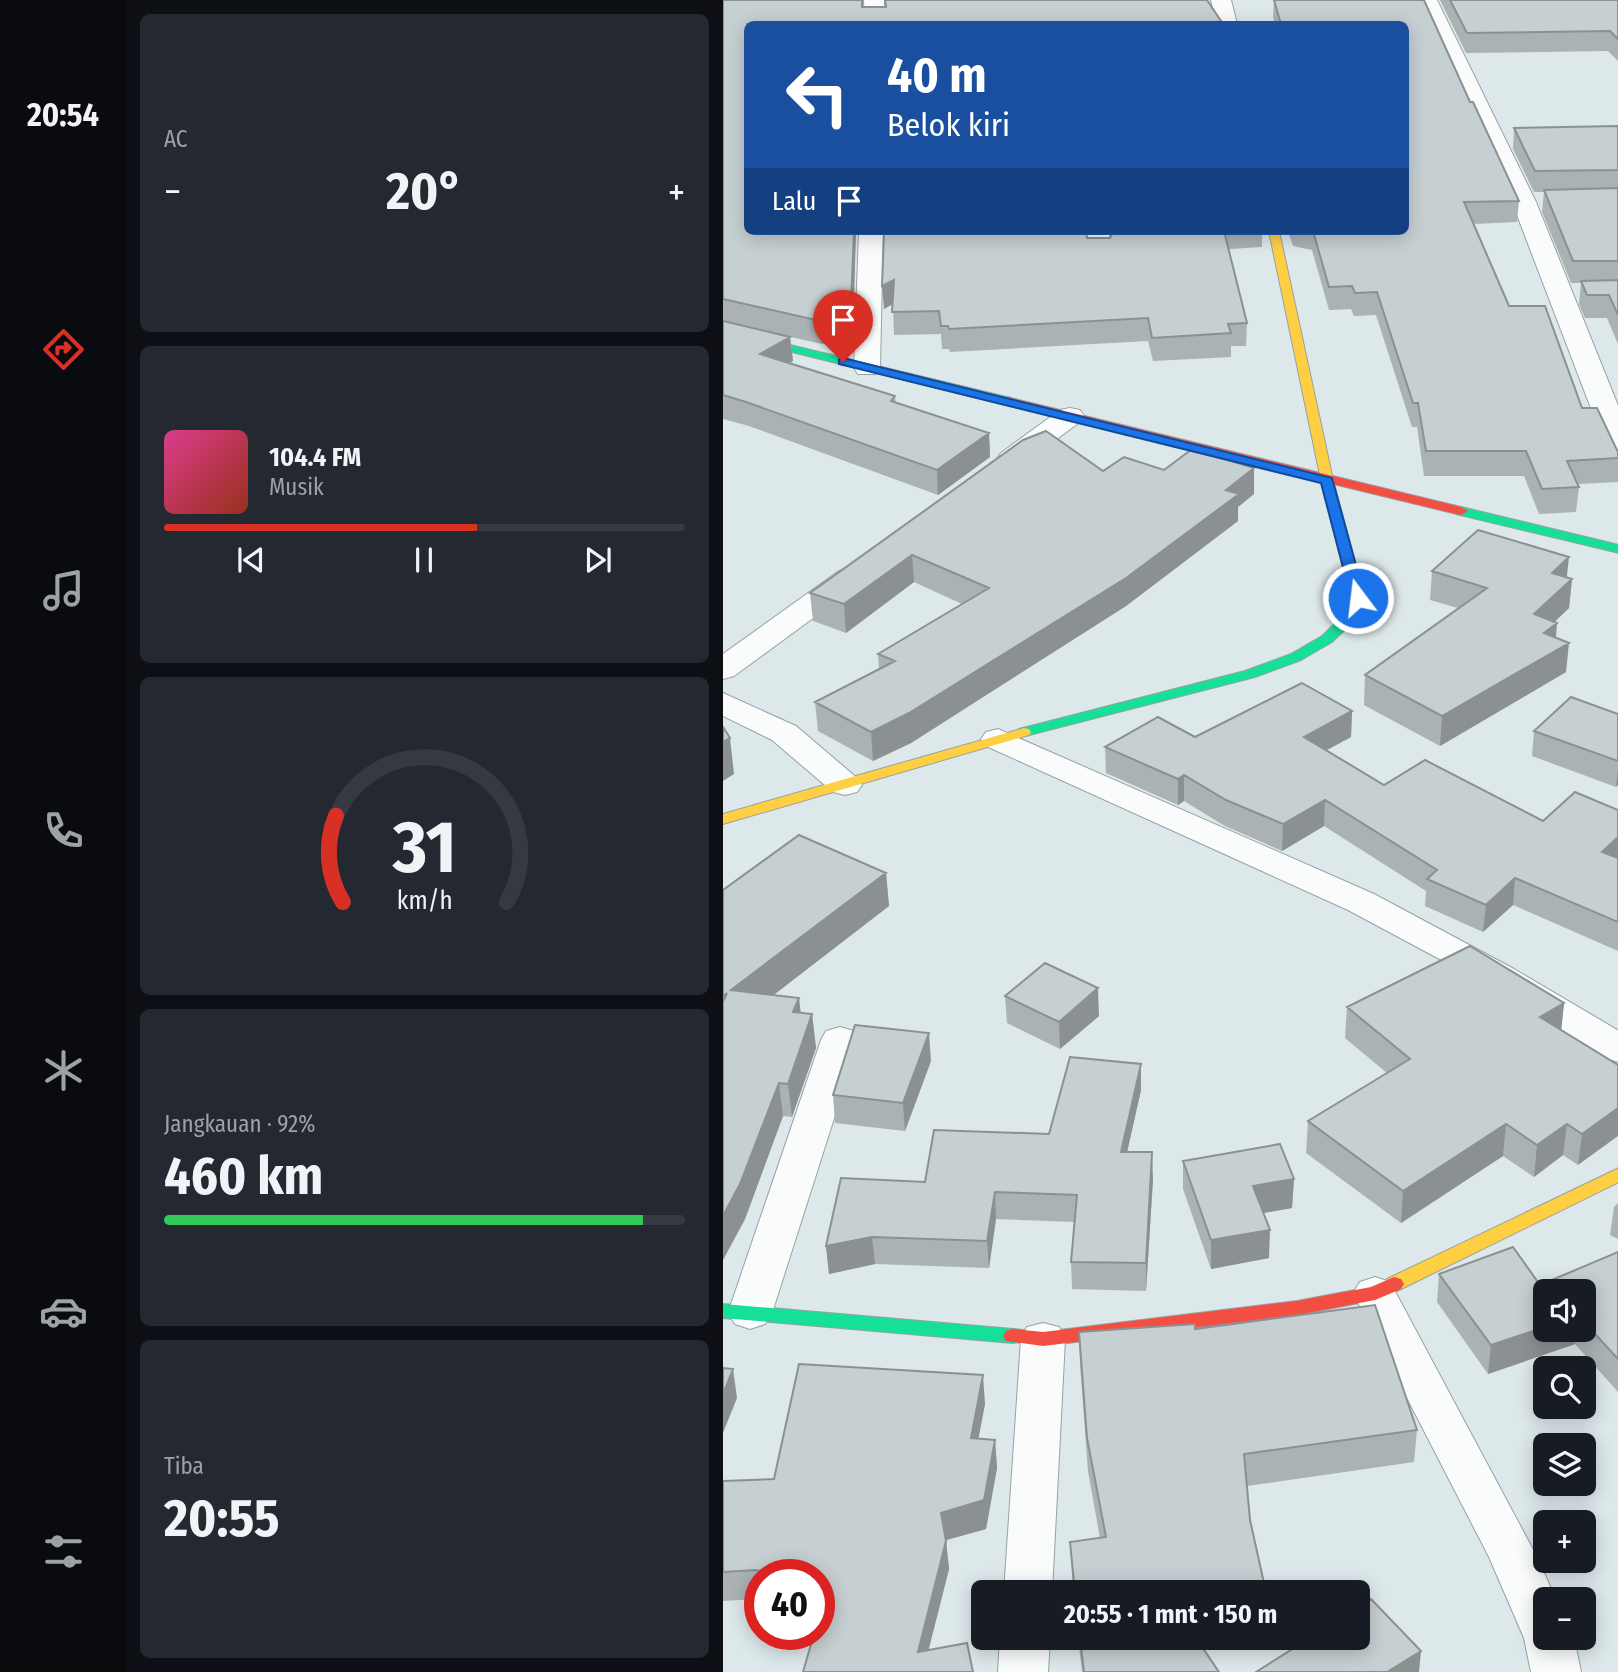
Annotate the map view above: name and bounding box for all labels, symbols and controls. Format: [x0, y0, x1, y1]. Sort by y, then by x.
text: 40 m [887, 46, 987, 105]
icon: left [772, 49, 863, 140]
text: 20:54 [27, 96, 99, 134]
text: Belok kiri [887, 106, 1010, 144]
text: AC [164, 125, 188, 153]
text: 20° [386, 160, 463, 223]
text: − [164, 169, 181, 215]
text: + [668, 169, 685, 215]
icon: arrive [830, 182, 868, 220]
text: Lalu [772, 186, 816, 217]
pin [813, 290, 873, 362]
icon: arrive [824, 301, 862, 339]
icon: directions [39, 325, 88, 374]
text: 104.4 FM [269, 442, 361, 473]
text: Musik [269, 473, 324, 501]
icon: previous [232, 541, 270, 579]
icon: pause [405, 541, 443, 579]
icon: next [579, 541, 617, 579]
position arrow [1321, 561, 1395, 635]
icon: music [39, 566, 88, 615]
text: 31 [392, 804, 456, 891]
icon: phone [39, 806, 88, 855]
text: km/h [397, 886, 452, 916]
icon: climate [39, 1046, 88, 1095]
text: Jangkauan · 92% [164, 1110, 315, 1138]
text: 460 km [164, 1145, 323, 1208]
map controls [1533, 1279, 1596, 1650]
button: sound [1533, 1279, 1596, 1342]
icon: car [39, 1287, 88, 1336]
button: search [1533, 1356, 1596, 1419]
button: layers [1533, 1433, 1596, 1496]
text: Tiba [164, 1452, 204, 1480]
text: 20:55 [164, 1487, 280, 1550]
button: + [1533, 1510, 1596, 1573]
icon: filters [39, 1527, 88, 1576]
speed limit sign: 40 [744, 1559, 835, 1650]
button: − [1533, 1587, 1596, 1650]
text: 20:55 · 1 mnt · 150 m [1064, 1599, 1277, 1630]

